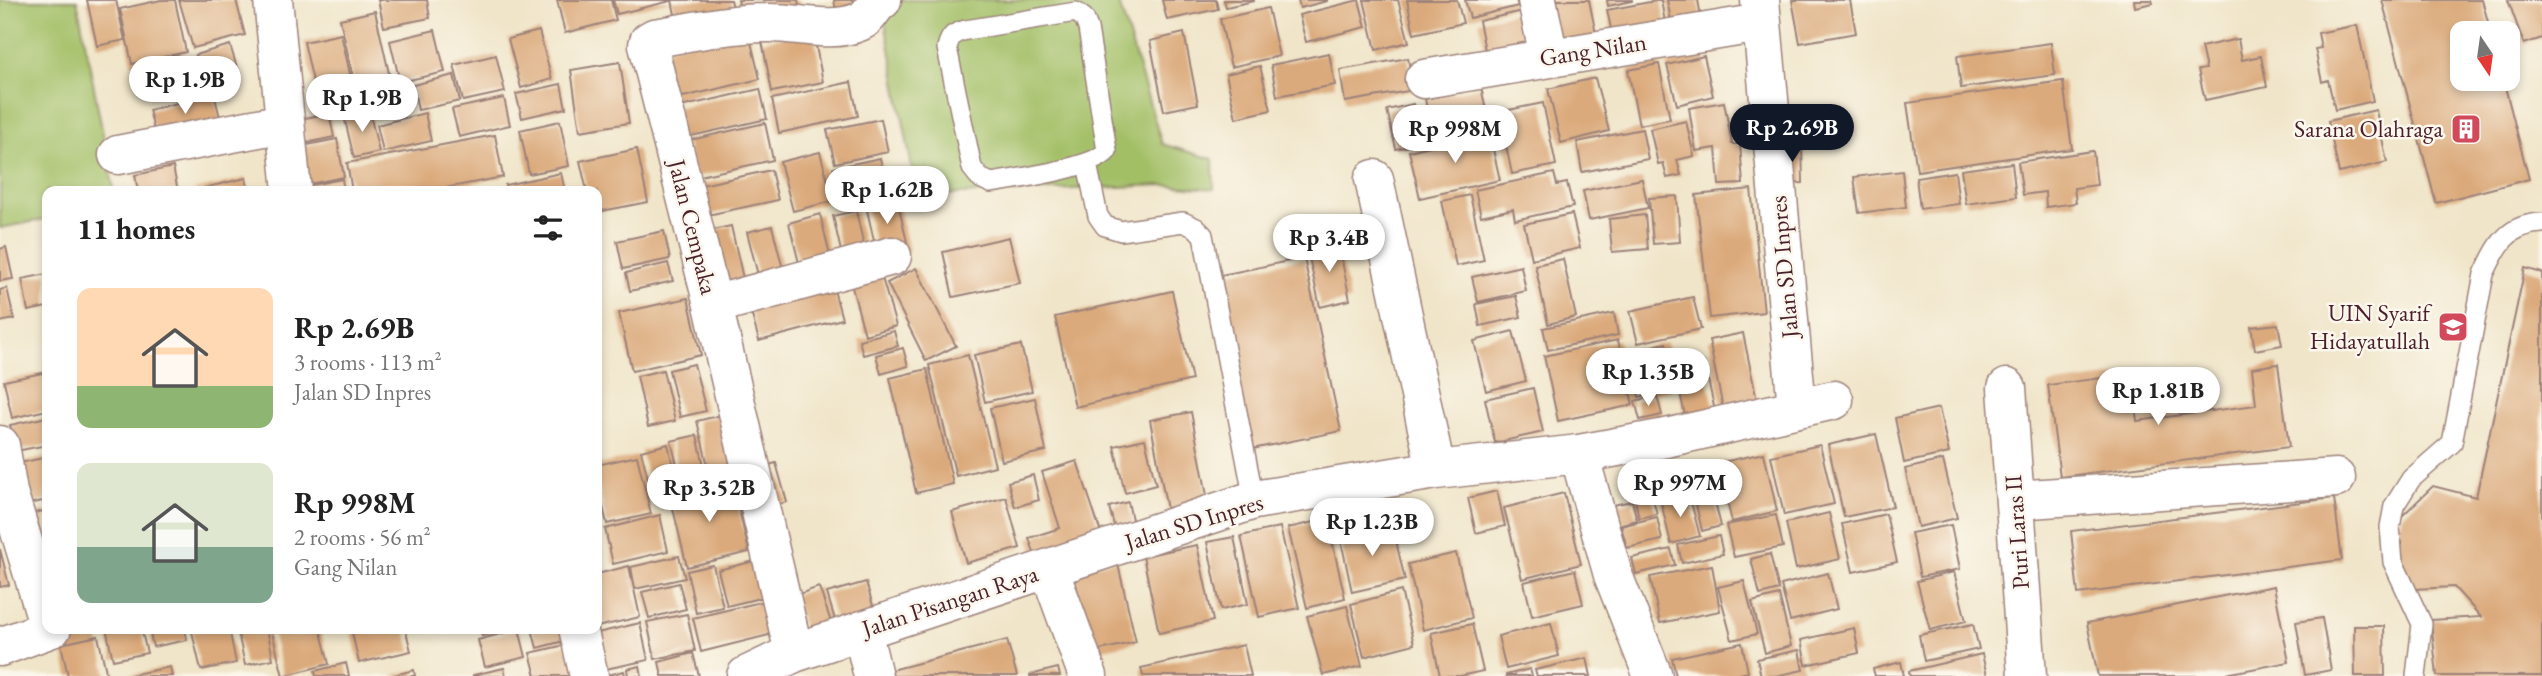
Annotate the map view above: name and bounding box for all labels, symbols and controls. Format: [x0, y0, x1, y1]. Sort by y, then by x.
north arrow [2450, 21, 2520, 91]
map controls [2450, 21, 2520, 91]
street label: Gang Nilan [1537, 26, 1649, 73]
pin: Rp 1.9B [120, 57, 250, 116]
text: Rp 1.9B [145, 64, 225, 94]
pin: Rp 1.9B [297, 74, 427, 134]
text: Rp 1.9B [322, 82, 402, 112]
pin: Rp 2.69B [1720, 104, 1864, 164]
pin: Rp 998M [1390, 106, 1520, 165]
text: Rp 2.69B [1746, 112, 1838, 142]
building icon: Sarana Olahraga [2449, 112, 2483, 146]
text: Rp 998M [1408, 113, 1502, 143]
place label: Sarana Olahraga [2294, 113, 2443, 144]
street label: Jalan Cempaka [661, 154, 725, 298]
pin: Rp 1.62B [815, 166, 959, 226]
text: Rp 1.62B [841, 174, 933, 204]
street label: Jalan SD Inpres [1762, 194, 1805, 342]
text: 11 homes [77, 209, 195, 248]
icon: filters [529, 209, 567, 247]
pin: Rp 3.4B [1264, 215, 1394, 274]
text: Rp 3.4B [1289, 222, 1369, 252]
place label: UIN Syarif Hidayatullah [2310, 297, 2433, 356]
text: Rp 2.69B [294, 308, 414, 347]
school or university icon: UIN Syarif Hidayatullah [2436, 310, 2470, 344]
icon: home [133, 316, 217, 400]
text: 3 rooms · 113 m² [294, 347, 442, 377]
pin: Rp 1.35B [1576, 348, 1720, 408]
text: Rp 1.35B [1602, 356, 1694, 386]
pin: Rp 1.81B [2086, 368, 2230, 427]
text: Rp 1.81B [2112, 375, 2204, 405]
text: Jalan SD Inpres [294, 377, 431, 407]
pin: Rp 997M [1615, 460, 1745, 519]
pin: Rp 3.52B [637, 464, 781, 524]
text: Rp 997M [1633, 467, 1727, 497]
text: Rp 3.52B [663, 472, 755, 502]
street label: Puri Laras II [1997, 474, 2036, 590]
text: Rp 998M [294, 483, 416, 522]
street label: Jalan SD Inpres [1119, 486, 1267, 558]
icon: home [133, 491, 217, 575]
pin: Rp 1.23B [1300, 498, 1444, 558]
text: Rp 1.23B [1326, 506, 1418, 536]
text: 2 rooms · 56 m² [294, 522, 431, 552]
text: Gang Nilan [294, 552, 397, 582]
street label: Jalan Pisangan Raya [856, 557, 1042, 644]

